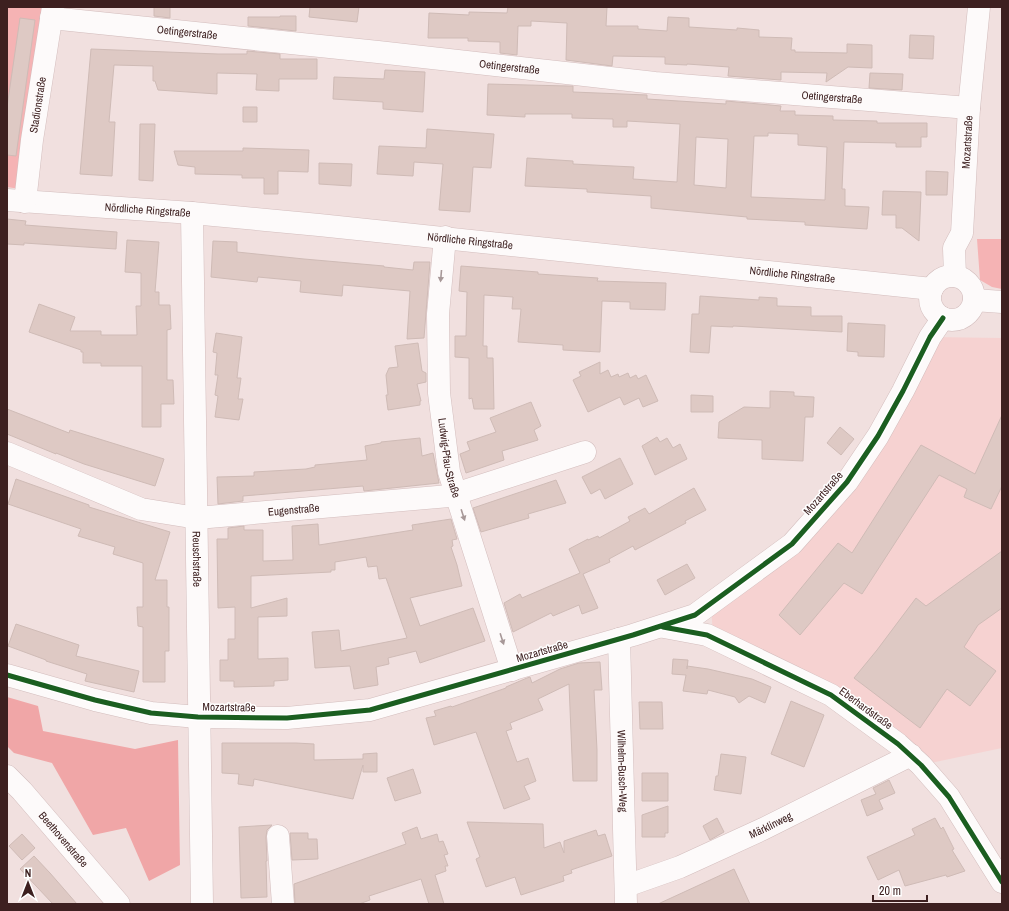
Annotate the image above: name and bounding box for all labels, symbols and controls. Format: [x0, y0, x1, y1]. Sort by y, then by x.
street label: Oetingerstraße [156, 22, 218, 42]
street label: Oetingerstraße [478, 56, 540, 77]
street label: Stadionstraße [26, 76, 49, 134]
street label: Oetingerstraße [801, 88, 863, 106]
street label: Mozartstraße [959, 115, 976, 169]
street label: Nördliche Ringstraße [104, 200, 191, 220]
street label: Nördliche Ringstraße [427, 229, 514, 252]
street label: Nördliche Ringstraße [749, 263, 836, 286]
one-way arrow [438, 270, 445, 282]
street label: Ludwig-Pfau-Straße [435, 417, 464, 499]
street label: Mozartstraße [800, 468, 846, 518]
street label: Eugenstraße [267, 500, 320, 519]
one-way arrow [460, 510, 466, 522]
street label: Reuschstraße [190, 531, 204, 587]
one-way arrow [499, 634, 505, 646]
street label: Mozartstraße [515, 637, 569, 665]
street label: Eberhardstraße [837, 684, 895, 732]
street label: Mozartstraße [202, 700, 256, 714]
street label: Wilhelm-Busch-Weg [614, 730, 631, 812]
street label: Beethovenstraße [36, 809, 91, 870]
street label: Märklinweg [747, 809, 794, 841]
north arrow [8, 863, 48, 903]
text: N [25, 866, 31, 880]
scale bar [873, 877, 927, 903]
text: 20 m [879, 883, 901, 899]

